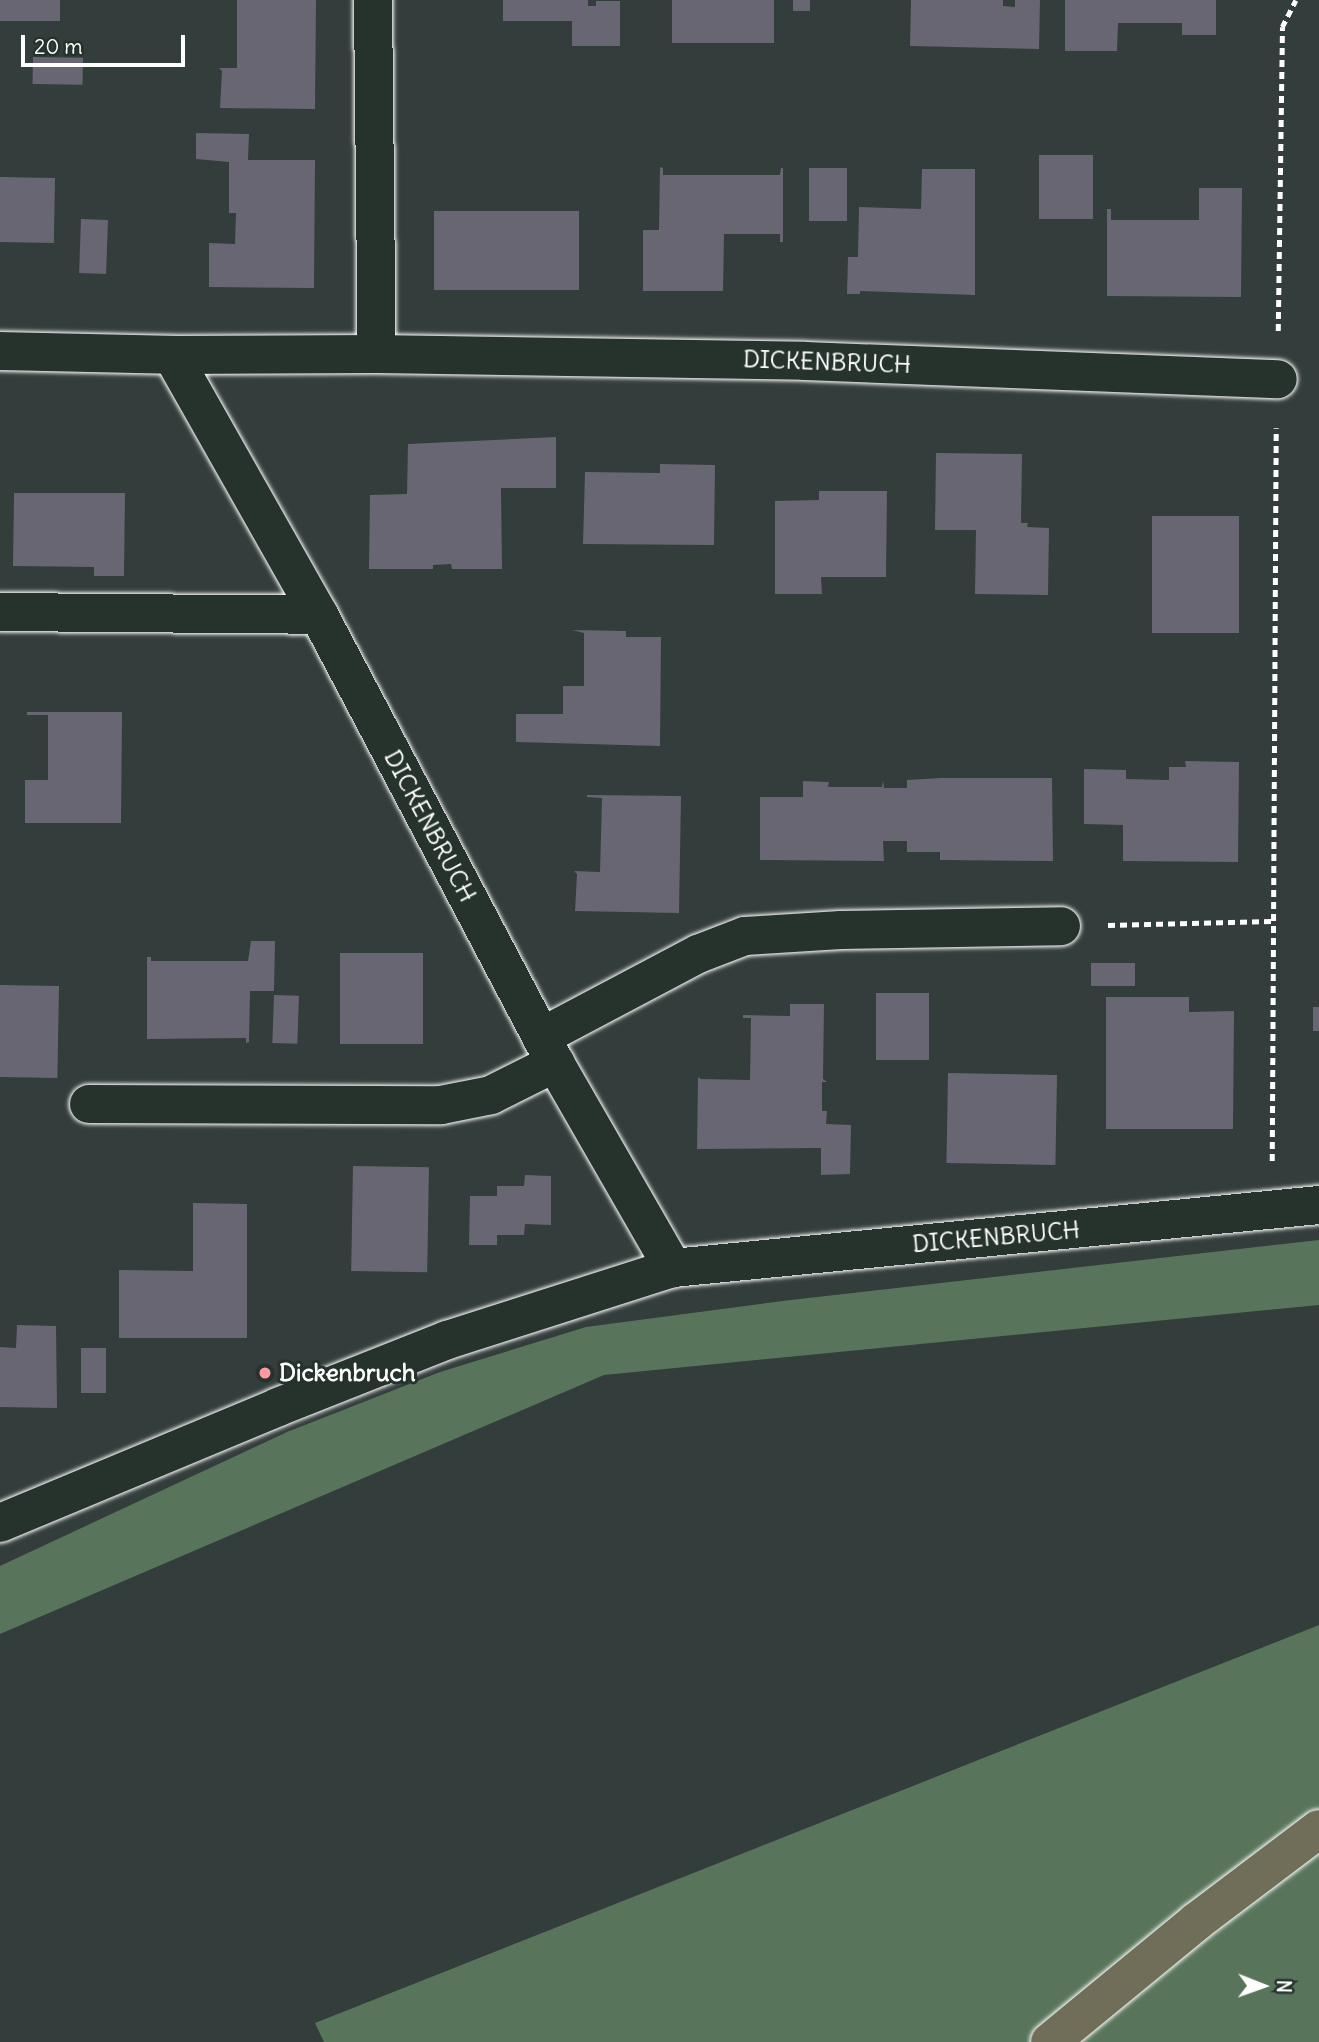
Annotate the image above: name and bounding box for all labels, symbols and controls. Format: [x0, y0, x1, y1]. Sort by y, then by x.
scale bar [24, 21, 189, 65]
text: 20 m [34, 33, 83, 60]
street label: DICKENBRUCH [743, 345, 911, 379]
street label: DICKENBRUCH [378, 745, 482, 907]
street label: DICKENBRUCH [911, 1215, 1081, 1259]
place label: Dickenbruch [279, 1359, 415, 1387]
marker: Dickenbruch [257, 1365, 273, 1381]
north arrow [1228, 1951, 1298, 2021]
text: N [1272, 1980, 1296, 1993]

